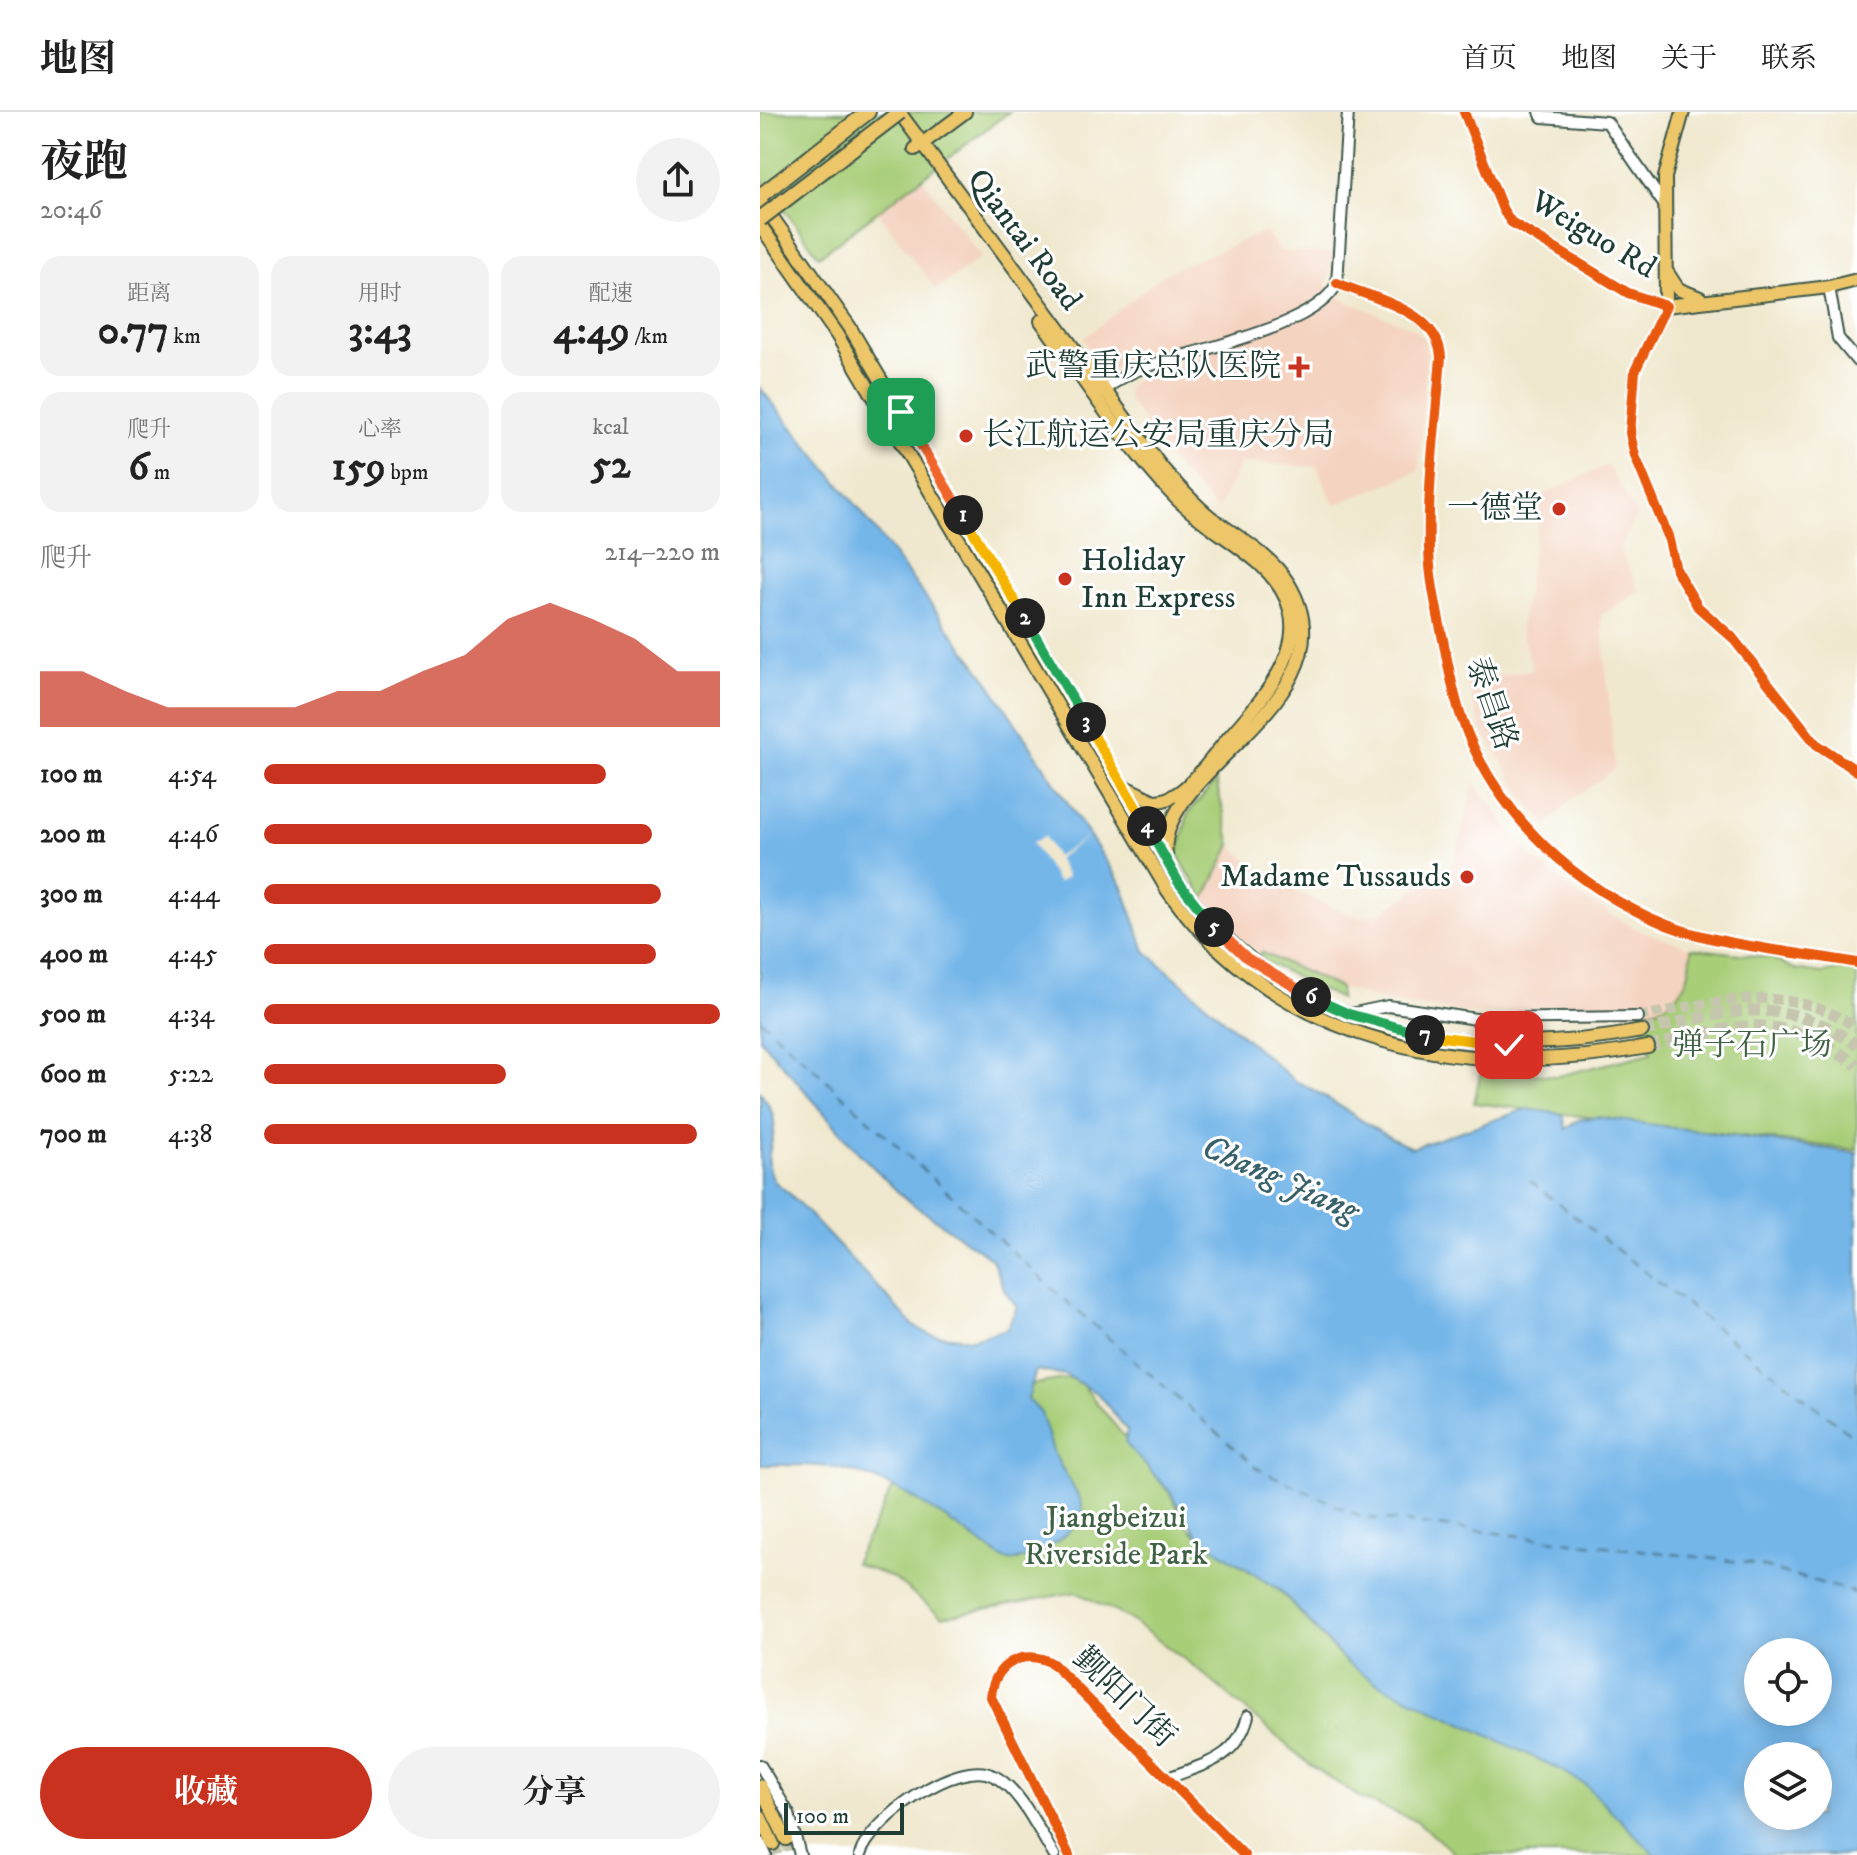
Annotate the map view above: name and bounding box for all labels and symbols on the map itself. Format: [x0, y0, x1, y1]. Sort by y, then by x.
street label: Qiantai Road [958, 161, 1090, 319]
street label: Weiguo Rd [1522, 181, 1663, 288]
place label: 武警重庆总队医院 [1025, 347, 1281, 387]
marker: 武警重庆总队医院 [1288, 356, 1310, 378]
pin [867, 378, 935, 446]
place label: 长江航运公安局重庆分局 [982, 416, 1334, 456]
marker: 长江航运公安局重庆分局 [957, 427, 975, 445]
place label: 一德堂 [1447, 489, 1543, 529]
pin: 1 [943, 495, 983, 535]
marker: 一德堂 [1550, 500, 1568, 518]
place label: Holiday Inn Express [1081, 541, 1235, 618]
marker: Holiday Inn Express [1056, 570, 1074, 588]
pin: 2 [1005, 598, 1045, 638]
street label: 泰昌路 [1456, 652, 1526, 756]
pin: 3 [1066, 702, 1106, 742]
pin: 4 [1127, 806, 1167, 846]
place label: Madame Tussauds [1220, 857, 1451, 897]
marker: Madame Tussauds [1458, 868, 1476, 886]
pin: 5 [1194, 907, 1234, 947]
pin: 6 [1291, 977, 1331, 1017]
pin [1475, 1011, 1543, 1079]
pin: 7 [1405, 1015, 1445, 1055]
park label: 弹子石广场 [1672, 1026, 1832, 1066]
water label: Chang Jiang [1195, 1126, 1368, 1233]
park label: Jiangbeizui Riverside Park [1024, 1498, 1208, 1575]
street label: 觐阳门街 [1064, 1639, 1184, 1757]
scale bar [784, 1799, 904, 1835]

